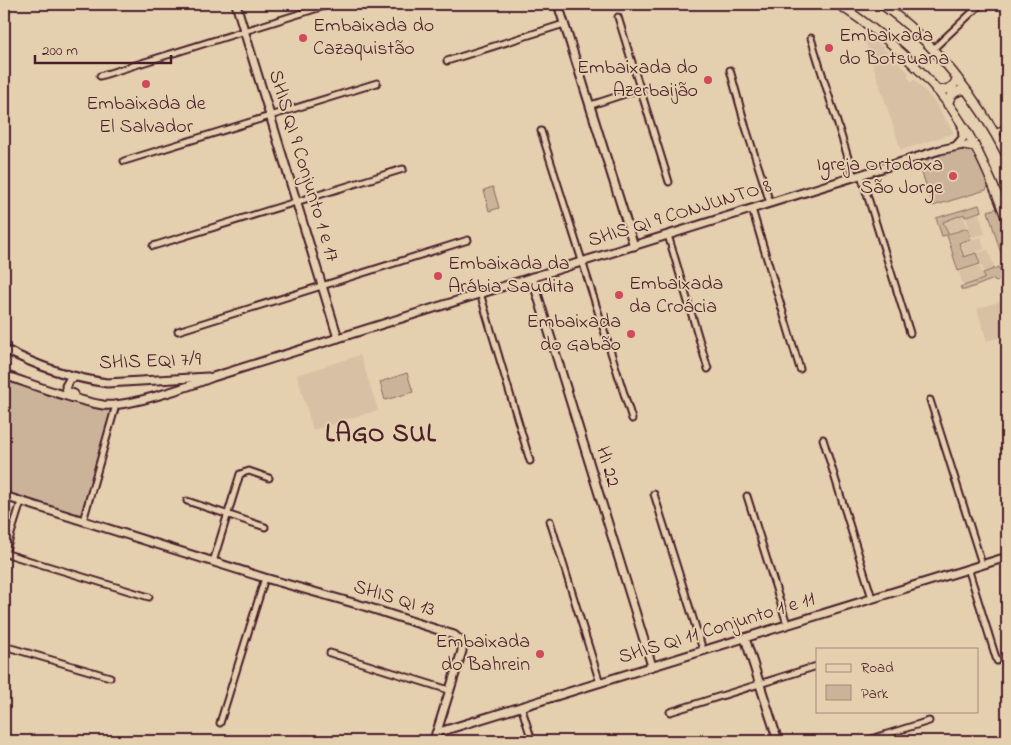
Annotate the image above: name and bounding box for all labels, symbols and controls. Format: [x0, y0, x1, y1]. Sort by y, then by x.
place label: Embaixada do Cazaquistão [313, 12, 434, 64]
place label: Embaixada do Botsuana [839, 22, 949, 74]
scale bar [35, 32, 171, 64]
marker: Embaixada do Cazaquistão [297, 32, 309, 44]
text: 200 m [42, 40, 78, 62]
marker: Embaixada do Botsuana [823, 42, 835, 54]
place label: Embaixada do Azerbaijão [577, 54, 698, 106]
street label: SHIS QI 9 Conjunto 1 e 17 [260, 67, 346, 265]
marker: Embaixada do Azerbaijão [702, 74, 714, 86]
marker: Embaixada de El Salvador [140, 78, 152, 90]
place label: Embaixada de El Salvador [86, 90, 206, 142]
place label: Igreja Ortodoxa São Jorge [816, 151, 943, 204]
marker: Igreja Ortodoxa São Jorge [947, 170, 959, 182]
street label: SHIS QI 9 CONJUNTO 8 [585, 172, 775, 256]
place label: Embaixada da Arábia Saudita [448, 250, 574, 302]
marker: Embaixada da Arábia Saudita [432, 270, 444, 282]
place label: Embaixada da Croácia [629, 270, 723, 322]
marker: Embaixada da Croácia [613, 289, 625, 301]
place label: Embaixada do Gabão [527, 308, 621, 360]
marker: Embaixada do Gabão [625, 328, 637, 340]
street label: SHIS EQI 7/9 [98, 346, 202, 378]
district label: LAGO SUL [325, 417, 437, 453]
street label: HI 22 [587, 443, 627, 491]
street label: SHIS QI 13 [350, 573, 438, 625]
street label: SHIS QI 11 Conjunto 1 e 11 [615, 585, 819, 673]
place label: Embaixada do Bahrein [436, 628, 530, 680]
marker: Embaixada do Bahrein [534, 648, 546, 660]
legend [816, 648, 978, 712]
text: Road [861, 657, 894, 679]
text: Park [861, 683, 889, 705]

